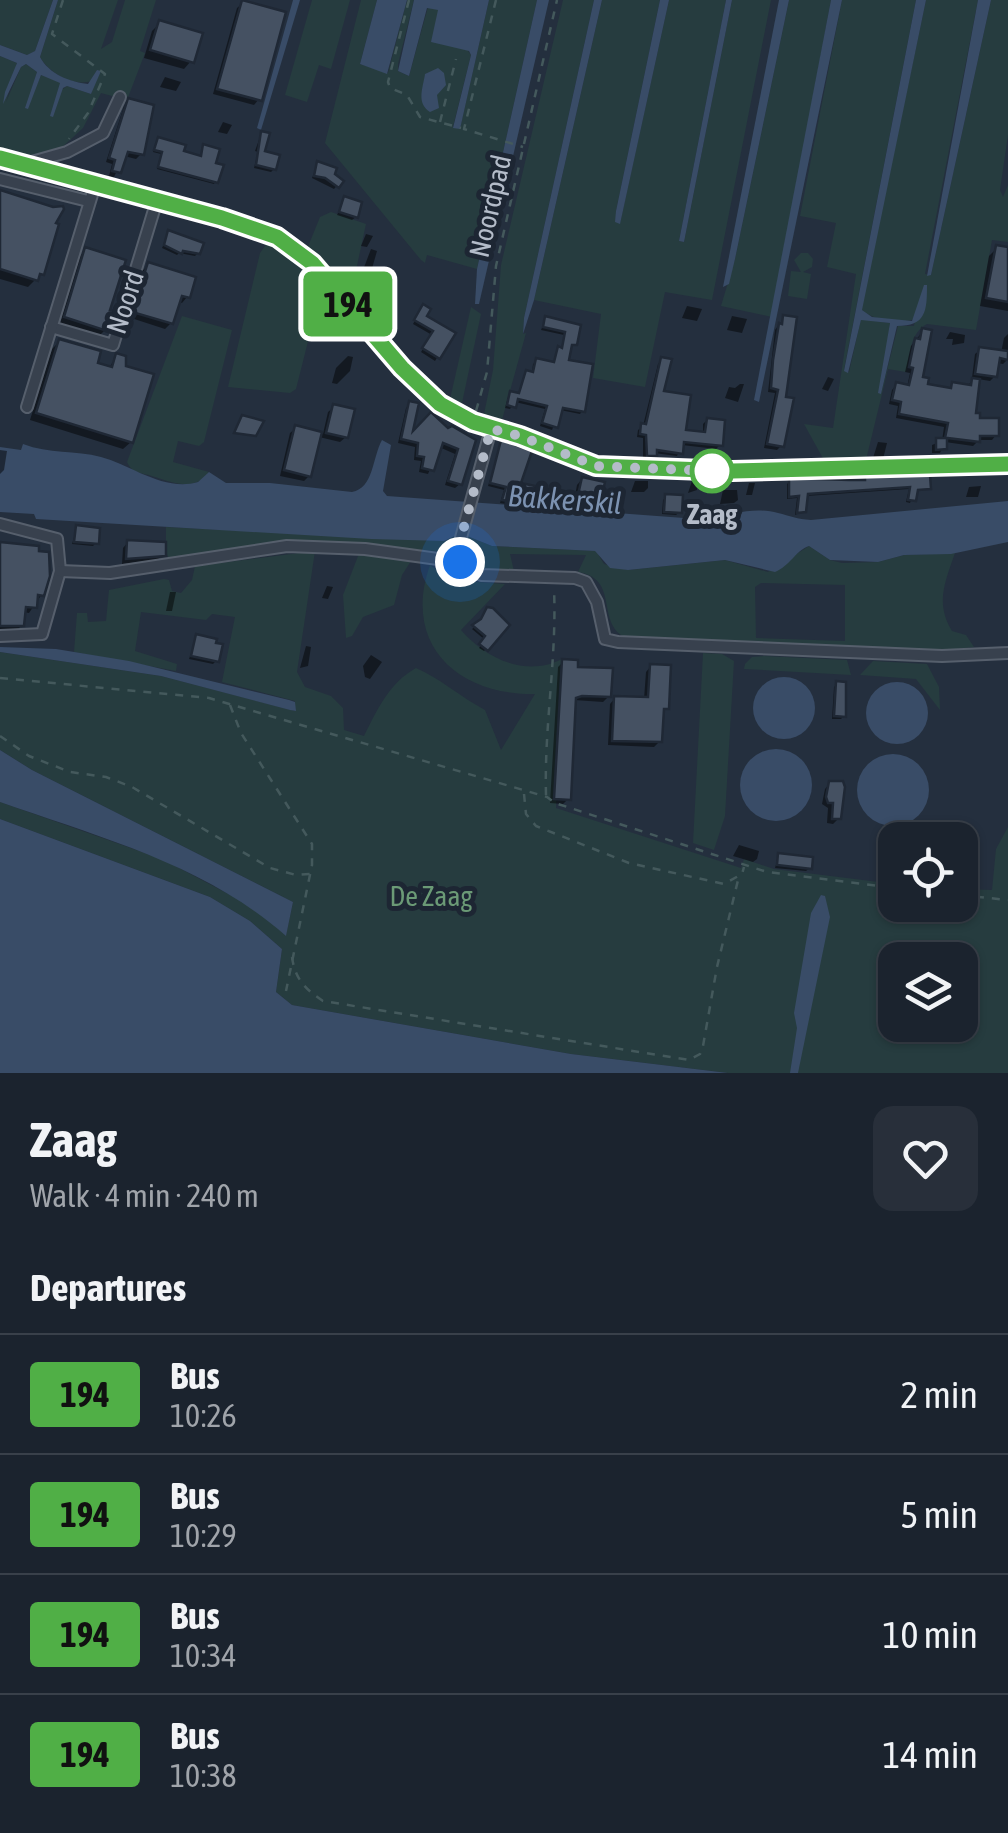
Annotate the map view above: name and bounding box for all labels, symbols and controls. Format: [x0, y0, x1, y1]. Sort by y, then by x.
street label: Noordpad [463, 152, 517, 260]
street label: Noord [100, 266, 150, 338]
line badge: 194 [290, 272, 406, 336]
text: 194 [323, 284, 373, 324]
marker: Zaag [691, 450, 733, 492]
water label: Bakkerskil [507, 478, 623, 520]
place label: Zaag [687, 498, 738, 530]
your location [435, 537, 485, 587]
map controls [878, 822, 978, 1042]
button: locate [878, 822, 978, 922]
park label: De Zaag [390, 880, 472, 912]
button: layers [878, 942, 978, 1042]
button: heart [873, 1106, 978, 1211]
text: Zaag [30, 1112, 117, 1167]
text: Walk · 4 min · 240 m [30, 1177, 259, 1214]
text: Departures [30, 1266, 186, 1309]
text: Bus [170, 1354, 220, 1397]
text: 2 min [900, 1373, 978, 1416]
text: 194 [60, 1374, 110, 1414]
text: 10:26 [170, 1397, 237, 1434]
text: Bus [170, 1474, 220, 1517]
text: 5 min [900, 1493, 978, 1536]
text: 194 [60, 1494, 110, 1534]
text: 10:29 [170, 1517, 237, 1554]
text: Bus [170, 1594, 220, 1637]
text: 10 min [883, 1613, 978, 1656]
text: 194 [60, 1614, 110, 1654]
text: 10:34 [170, 1637, 237, 1674]
text: Bus [170, 1714, 220, 1757]
text: 14 min [883, 1733, 978, 1776]
text: 194 [60, 1734, 110, 1774]
text: 10:38 [170, 1757, 237, 1794]

